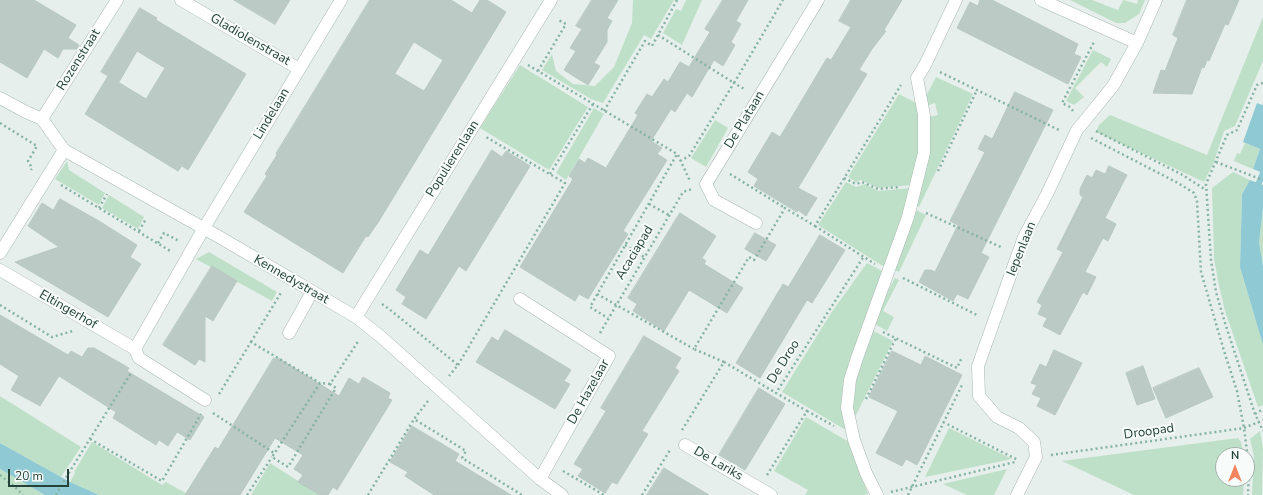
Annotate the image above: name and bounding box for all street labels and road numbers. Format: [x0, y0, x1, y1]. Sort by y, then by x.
street label: Gladiolenstraat [207, 11, 293, 69]
street label: Rozenstraat [54, 26, 104, 94]
street label: Lindelaan [251, 86, 293, 142]
street label: De Plataan [722, 88, 768, 152]
street label: Populierenlaan [423, 118, 483, 200]
street label: Iepenlaan [1004, 220, 1040, 278]
street label: Acaciapad [613, 223, 657, 283]
street label: Kennedystraat [251, 252, 331, 308]
street label: Eltingerhof [36, 287, 100, 333]
street label: De Droo [765, 337, 803, 387]
street label: De Hazelaar [565, 357, 613, 427]
street label: Droopad [1123, 421, 1175, 443]
street label: De Lariks [691, 444, 745, 484]

